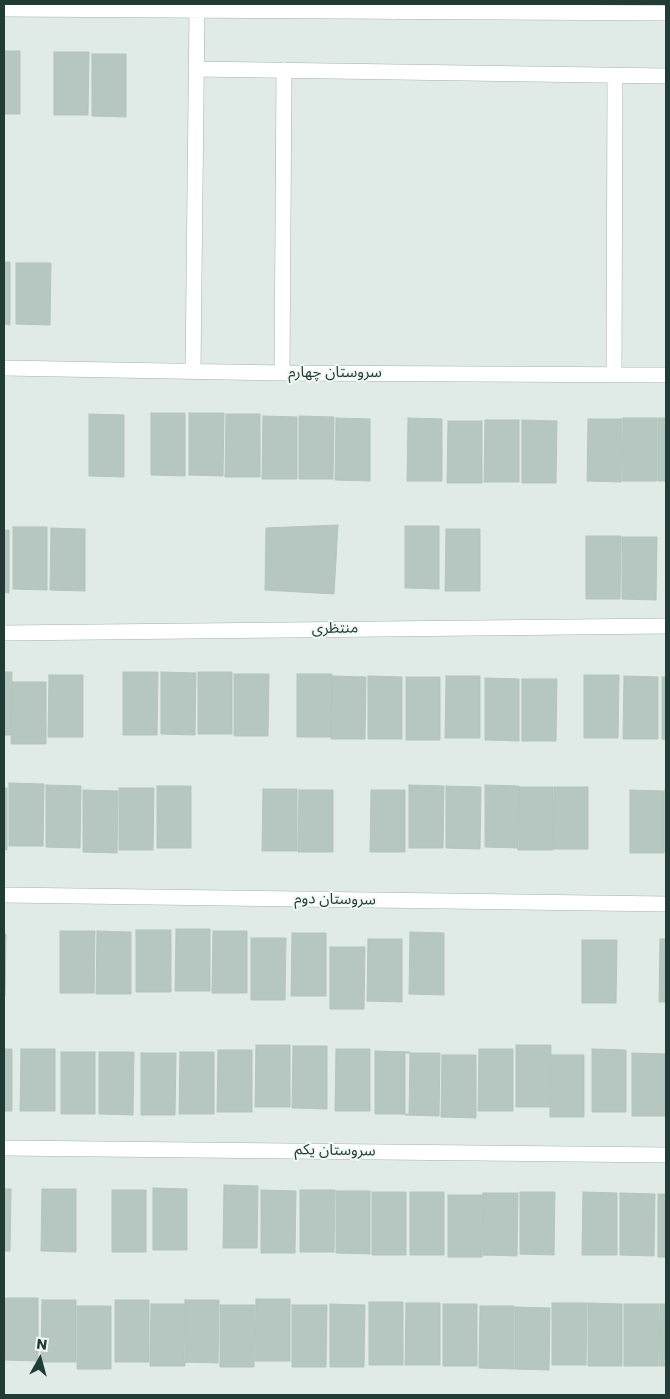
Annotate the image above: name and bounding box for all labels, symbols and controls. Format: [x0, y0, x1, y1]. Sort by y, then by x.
street label: سروستان چهارم [288, 364, 382, 382]
street label: منتظری [312, 620, 358, 638]
street label: سروستان دوم [294, 890, 376, 910]
street label: سروستان یکم [294, 1141, 376, 1161]
north arrow [15, 1334, 65, 1384]
text: N [35, 1334, 48, 1355]

